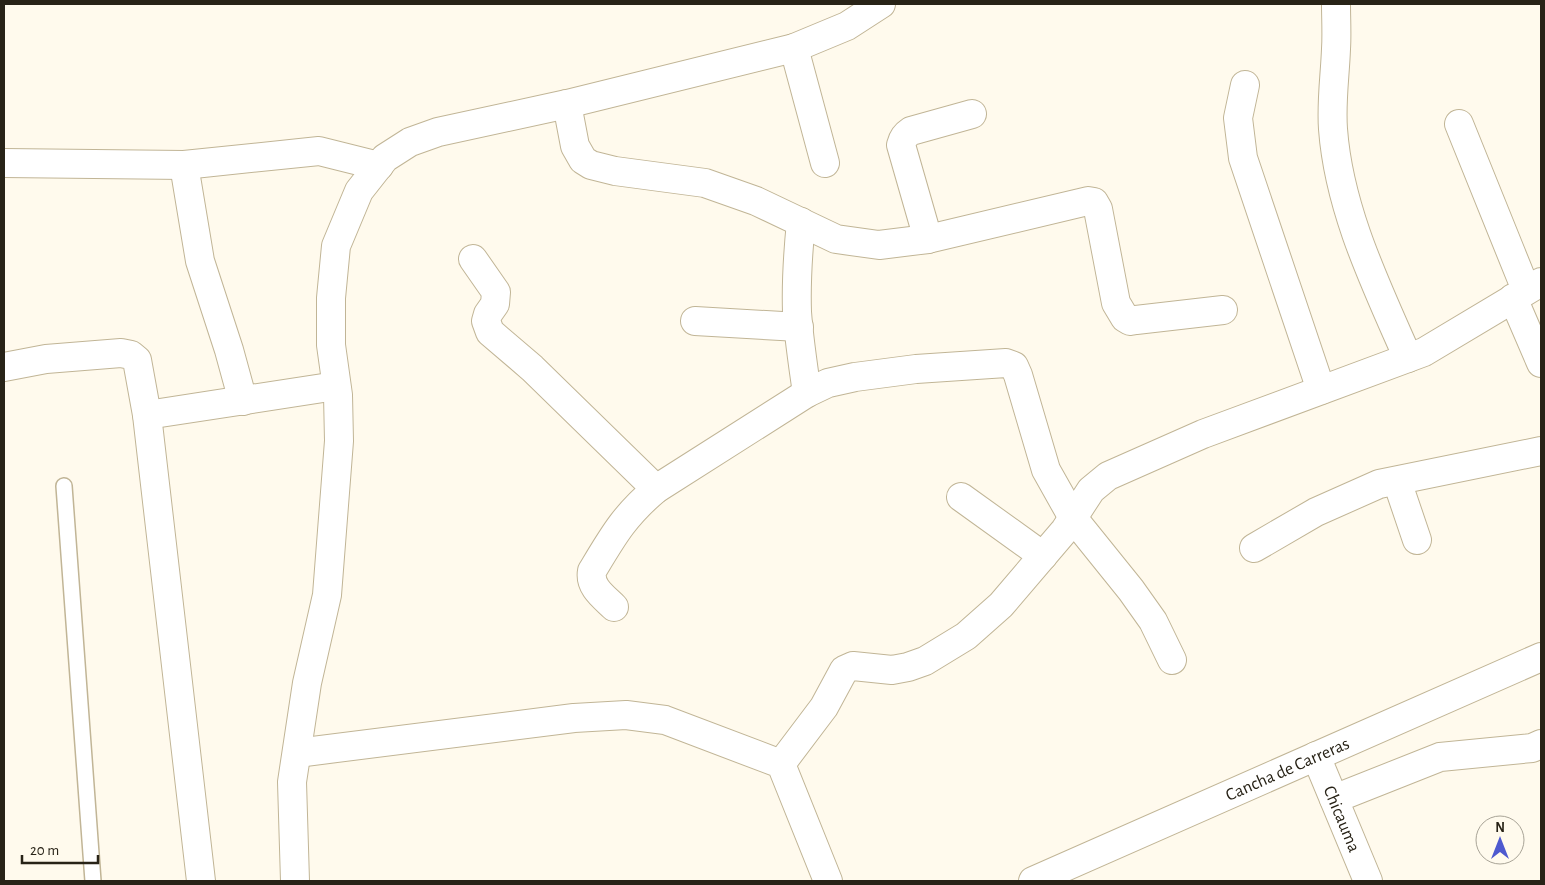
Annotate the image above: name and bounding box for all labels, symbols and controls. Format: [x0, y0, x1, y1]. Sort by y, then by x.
street label: Cancha de Carreras [1223, 735, 1352, 805]
street label: Chicauma [1319, 783, 1363, 855]
north arrow [1475, 815, 1525, 865]
text: N [1495, 821, 1505, 835]
scale bar [22, 832, 99, 864]
text: 20 m [30, 843, 59, 858]

